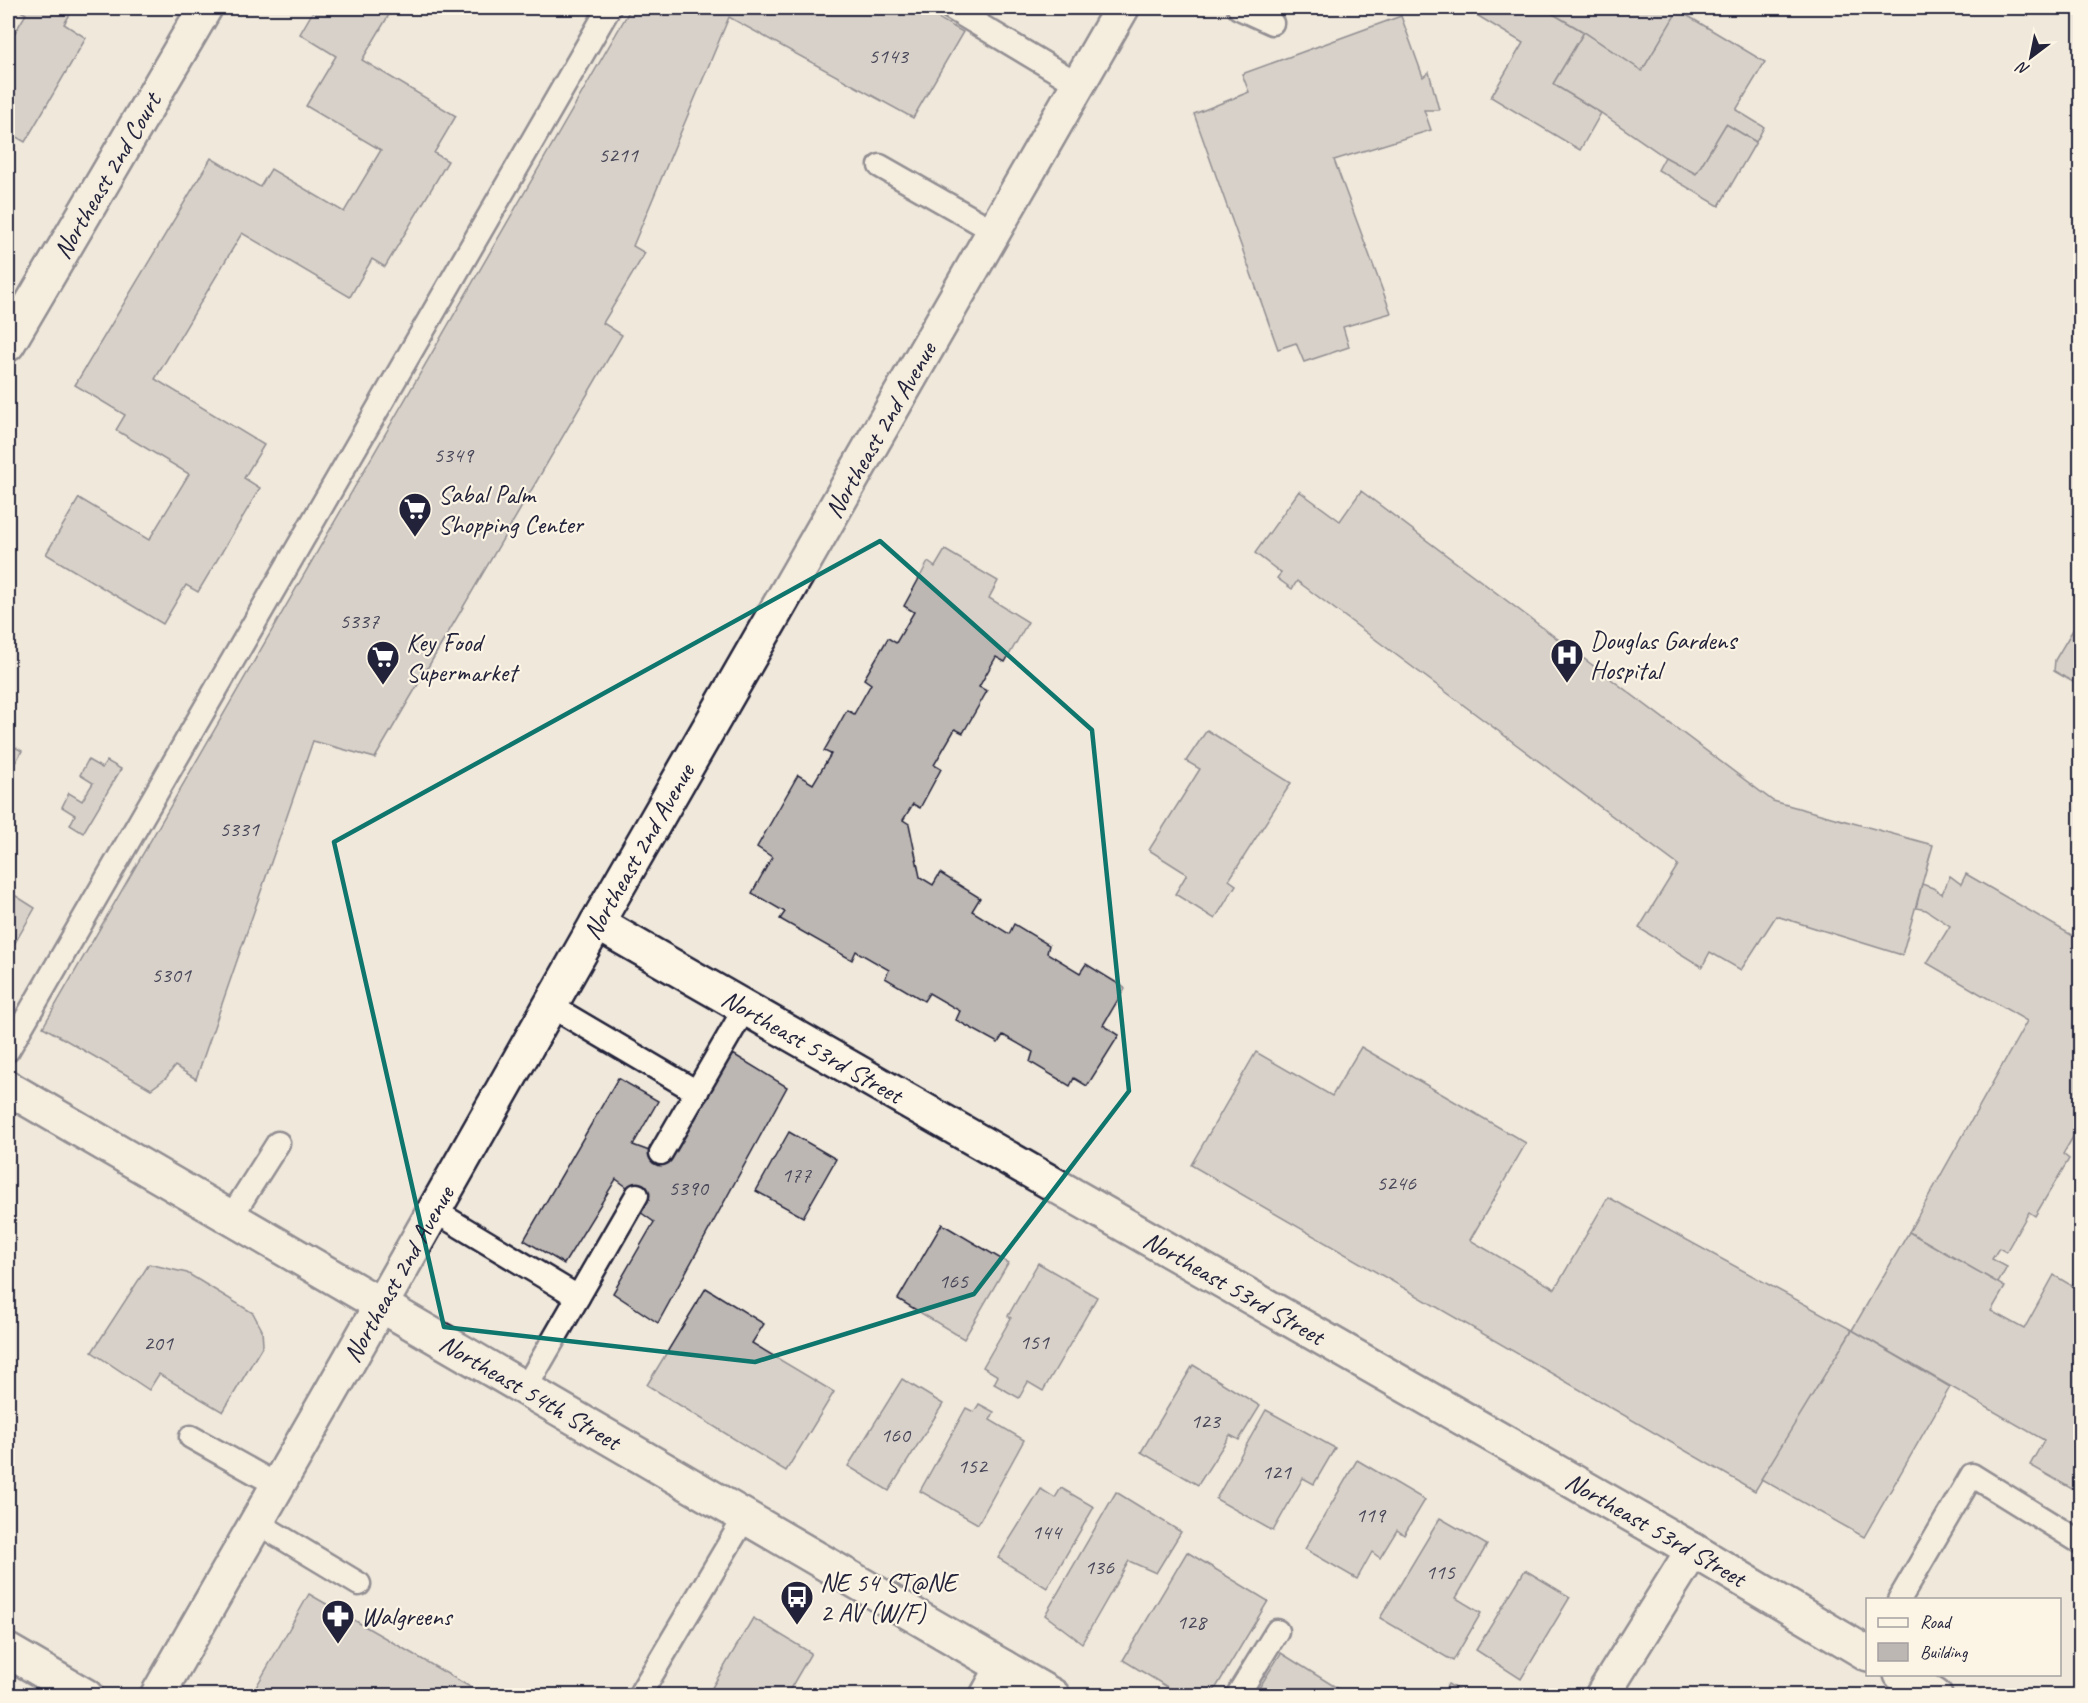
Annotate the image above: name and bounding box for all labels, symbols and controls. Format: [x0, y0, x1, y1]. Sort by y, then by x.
north arrow [2001, 27, 2061, 87]
house number: 5143 [868, 42, 910, 70]
text: N [2011, 56, 2033, 80]
street label: Northeast 2nd Court [45, 85, 169, 265]
house number: 5211 [598, 141, 639, 169]
street label: Northeast 2nd Avenue [817, 335, 944, 524]
house number: 5349 [433, 441, 475, 469]
place label: Sabal Palm Shopping Center [438, 478, 585, 541]
supermarket icon: Sabal Palm Shopping Center [397, 491, 433, 538]
house number: 5337 [339, 607, 380, 635]
place label: Douglas Gardens Hospital [1590, 624, 1738, 687]
place label: Key Food Supermarket [406, 626, 520, 689]
hospital icon: Douglas Gardens Hospital [1549, 637, 1585, 684]
supermarket icon: Key Food Supermarket [365, 639, 401, 686]
street label: Northeast 2nd Avenue [575, 756, 702, 945]
house number: 5331 [219, 815, 260, 843]
house number: 5301 [151, 961, 192, 989]
street label: Northeast 53rd Street [716, 981, 911, 1112]
house number: 177 [781, 1161, 812, 1189]
house number: 5246 [1376, 1169, 1417, 1197]
house number: 5390 [668, 1174, 710, 1202]
street label: Northeast 2nd Avenue [335, 1179, 462, 1368]
street label: Northeast 53rd Street [1138, 1223, 1332, 1353]
house number: 165 [938, 1267, 969, 1295]
street label: Northeast 54th Street [434, 1326, 628, 1458]
house number: 151 [1019, 1328, 1050, 1356]
house number: 201 [143, 1329, 174, 1357]
house number: 123 [1190, 1407, 1222, 1435]
house number: 160 [880, 1421, 912, 1449]
house number: 152 [957, 1452, 989, 1480]
house number: 121 [1261, 1458, 1292, 1486]
street label: Northeast 53rd Street [1560, 1464, 1754, 1595]
house number: 119 [1355, 1501, 1387, 1529]
house number: 144 [1031, 1518, 1063, 1546]
house number: 136 [1084, 1553, 1115, 1581]
house number: 115 [1425, 1558, 1456, 1586]
place label: NE 54 ST@NE 2 AV (W/F) [820, 1566, 959, 1629]
bus stop icon: NE 54 ST@NE 2 AV (W/F) [779, 1579, 815, 1626]
pharmacy icon: Walgreens [320, 1598, 356, 1645]
legend [1866, 1598, 2061, 1676]
place label: Walgreens [361, 1600, 454, 1633]
house number: 128 [1176, 1608, 1208, 1636]
text: Road [1920, 1611, 1953, 1633]
text: Building [1920, 1641, 1969, 1663]

